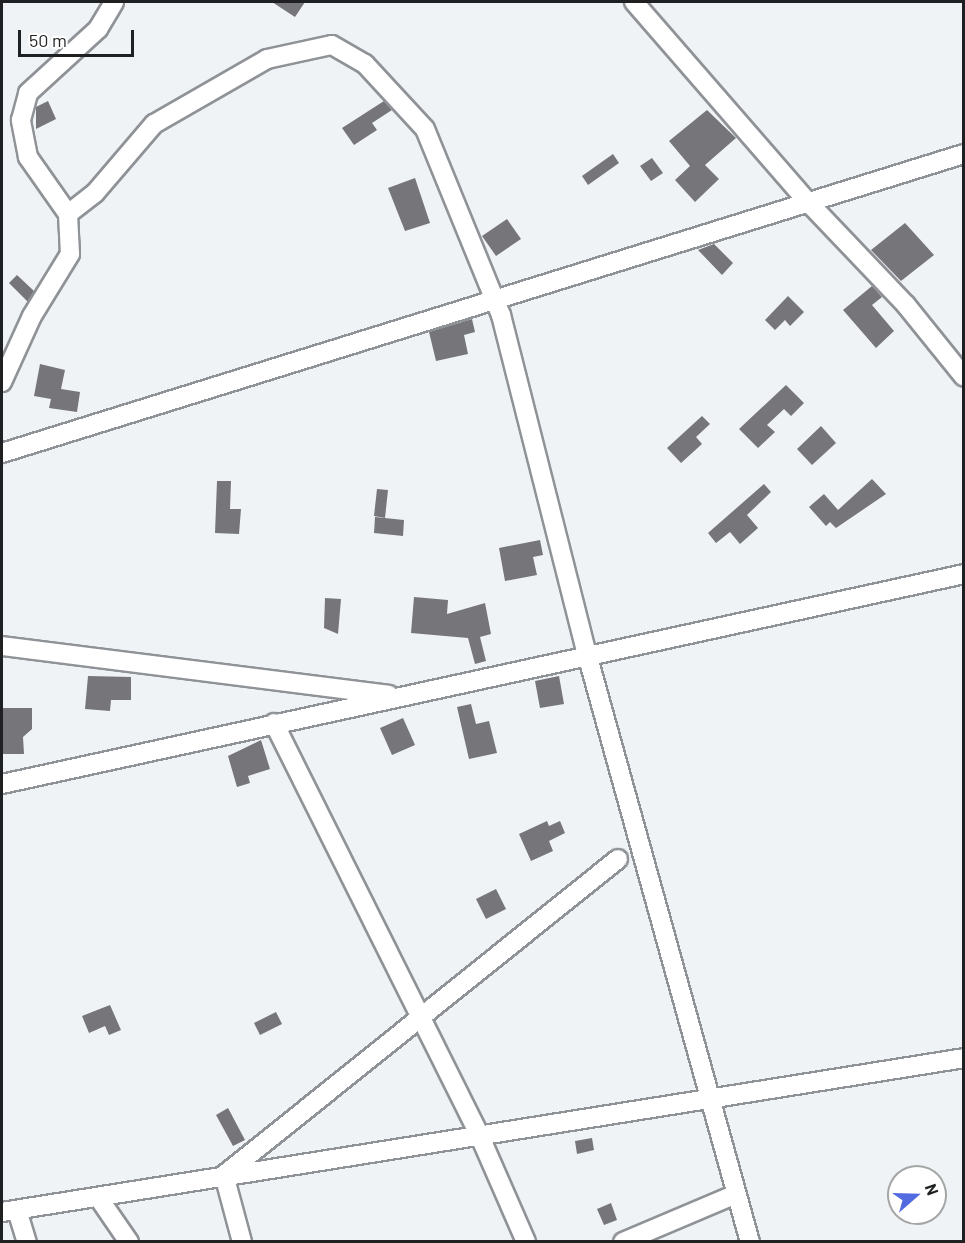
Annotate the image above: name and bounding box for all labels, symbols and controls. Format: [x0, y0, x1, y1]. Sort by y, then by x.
scale bar [21, 18, 136, 56]
text: 50 m [29, 29, 67, 51]
north arrow [887, 1165, 947, 1225]
text: N [922, 1181, 943, 1198]

